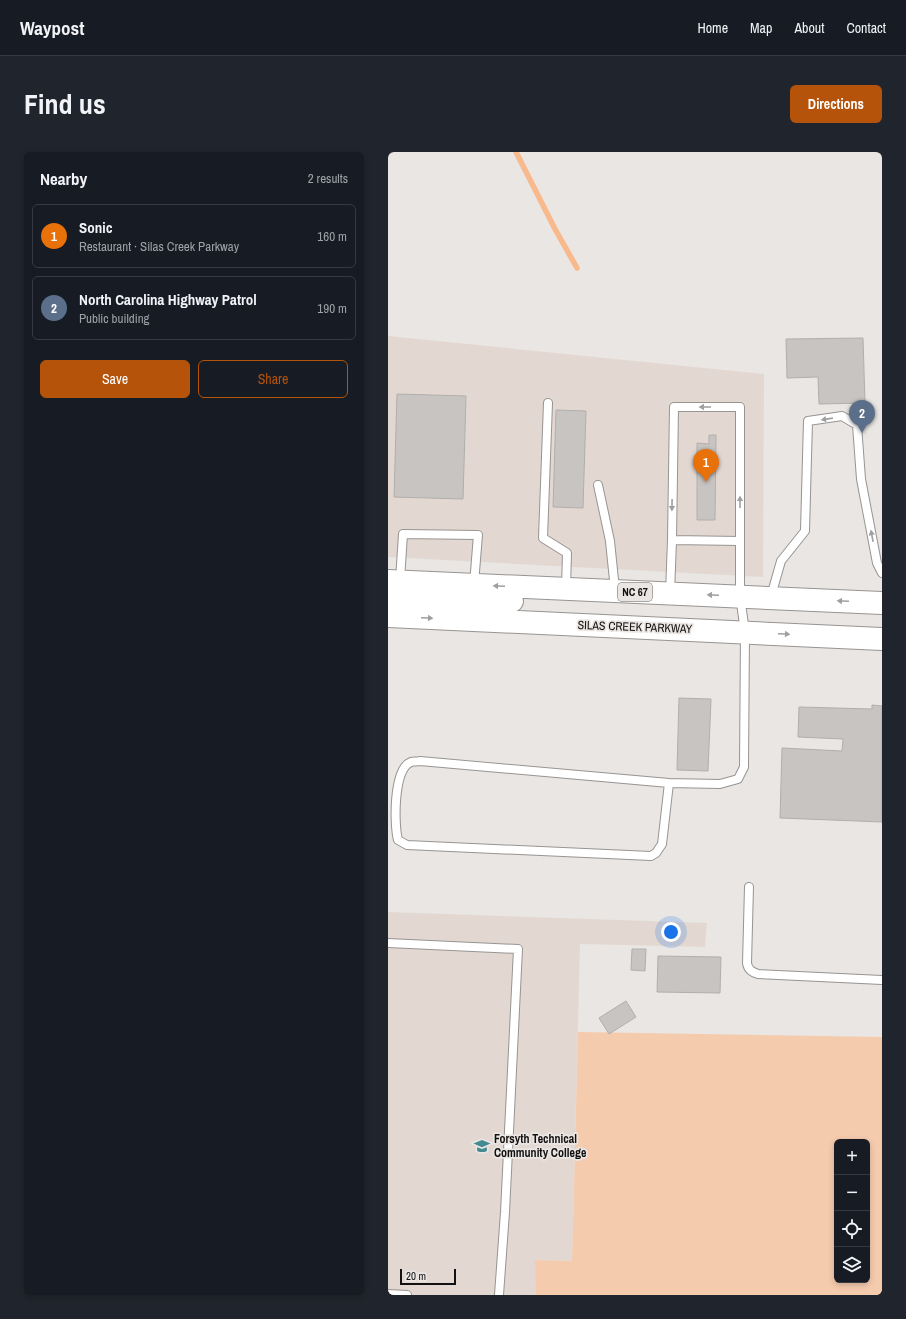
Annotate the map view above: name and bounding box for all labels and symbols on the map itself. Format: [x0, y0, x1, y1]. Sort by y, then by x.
pin: 2 [849, 400, 875, 433]
one-way arrow [698, 404, 711, 410]
one-way arrow [821, 416, 833, 422]
pin: 1 [693, 449, 719, 482]
one-way arrow [737, 495, 743, 508]
one-way arrow [669, 499, 676, 511]
one-way arrow [868, 530, 874, 542]
one-way arrow [492, 583, 505, 589]
road number: NC 67 [618, 583, 652, 601]
one-way arrow [706, 592, 719, 598]
one-way arrow [836, 598, 849, 604]
one-way arrow [421, 615, 434, 621]
street label: SILAS CREEK PARKWAY [577, 617, 693, 637]
one-way arrow [778, 631, 791, 637]
your location [661, 922, 681, 942]
place label: Forsyth Technical Community College [494, 1131, 587, 1161]
school or university icon: Forsyth Technical Community College [473, 1137, 491, 1155]
scale bar [400, 1267, 456, 1286]

